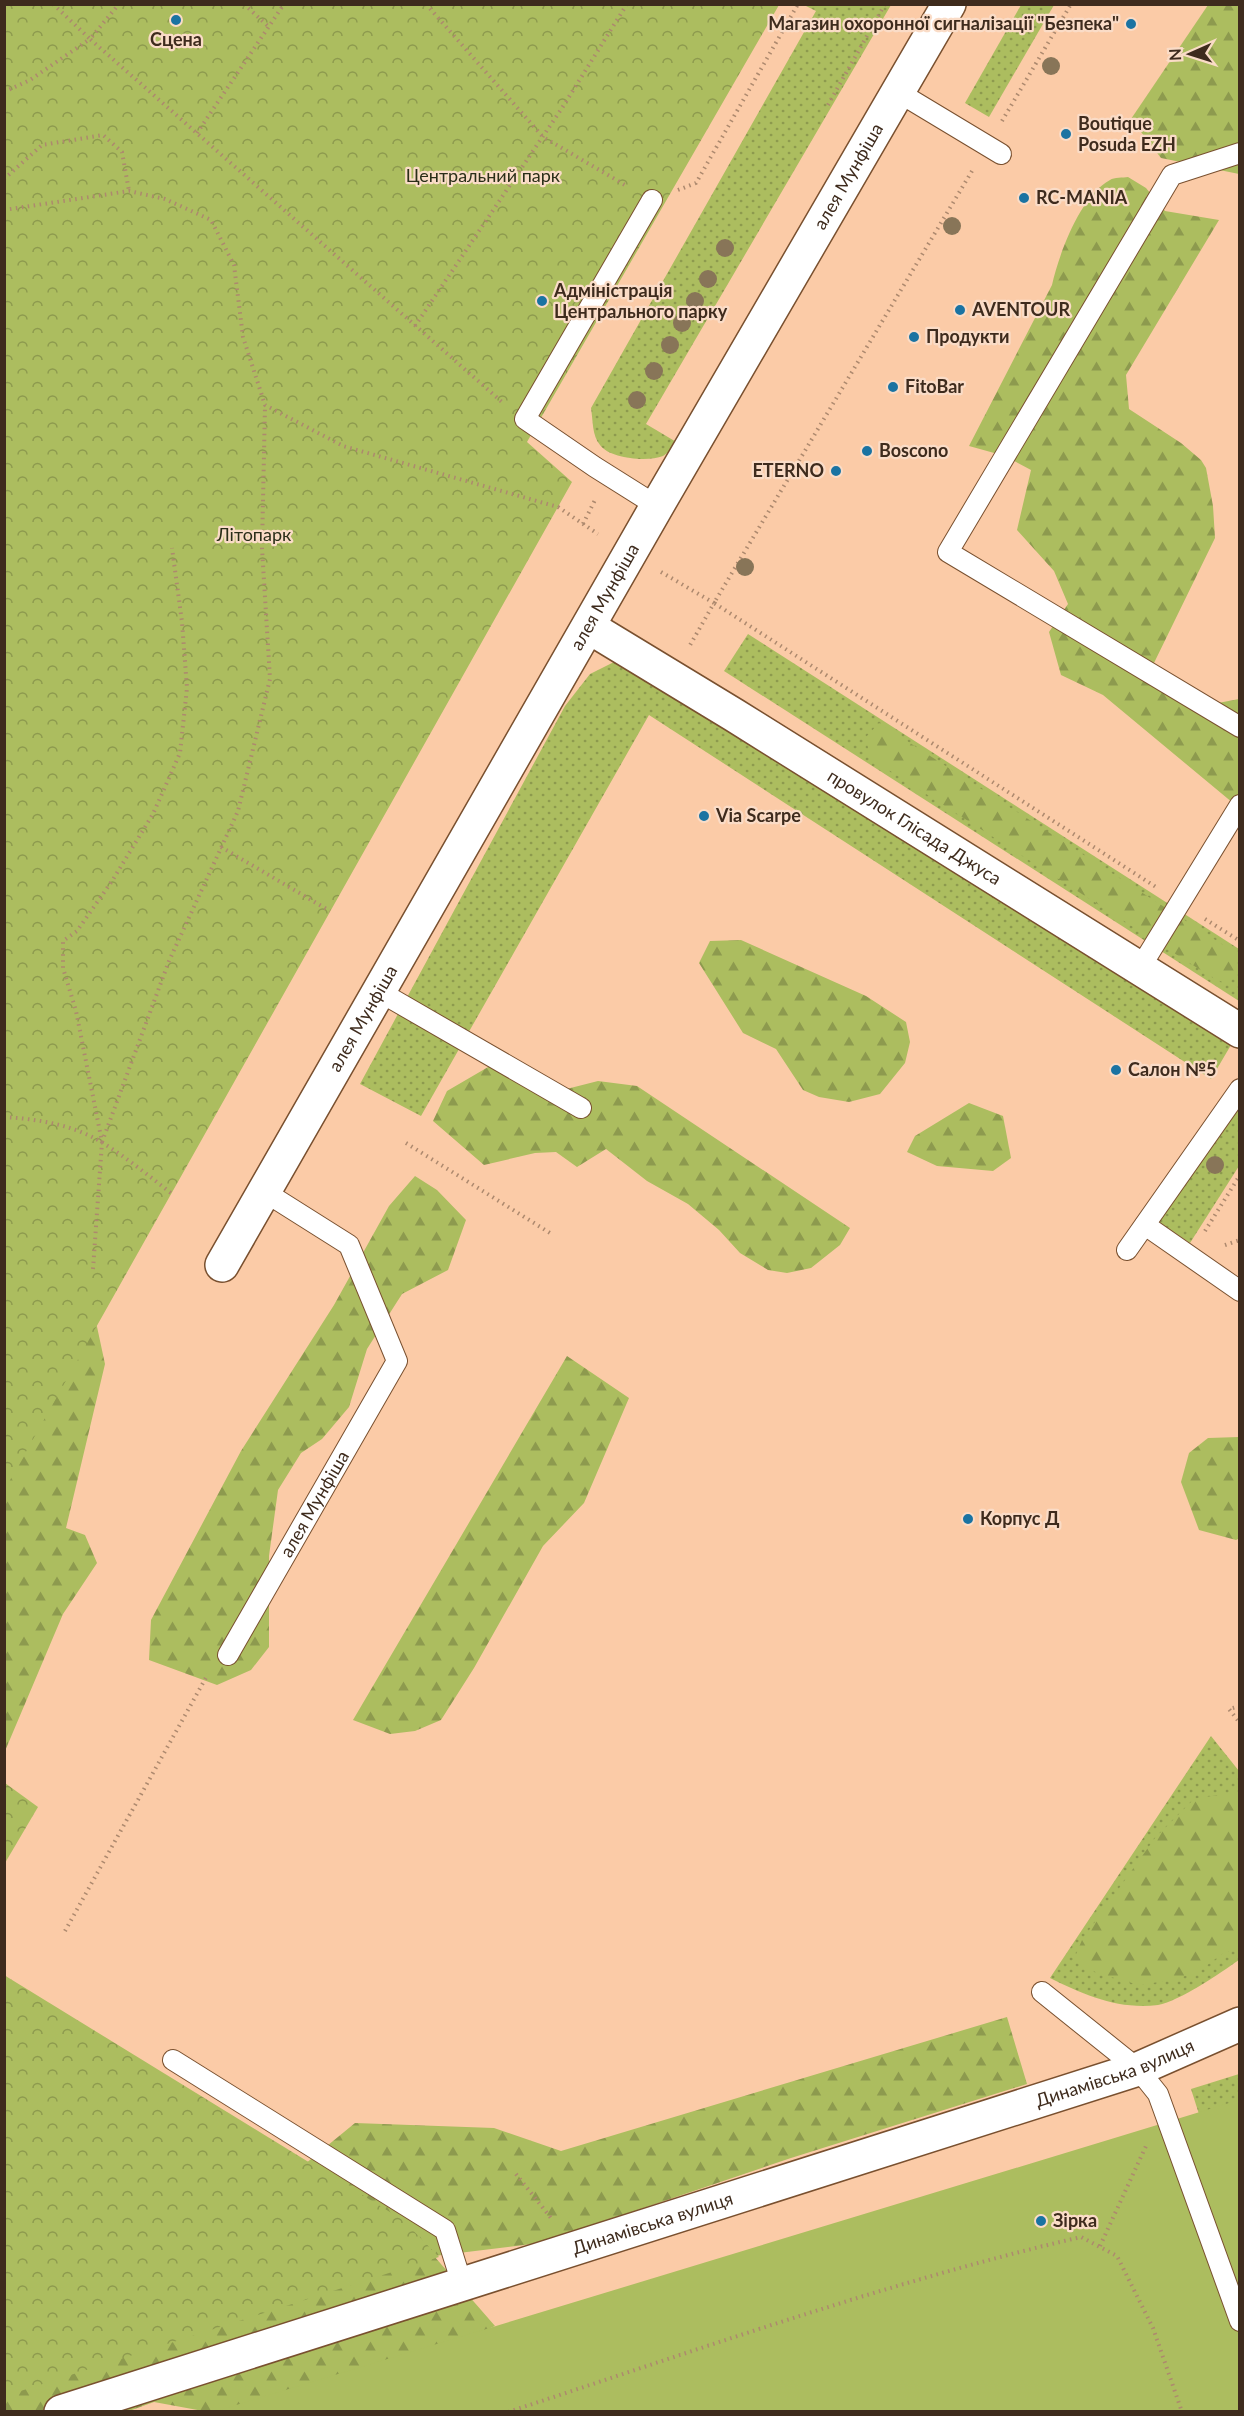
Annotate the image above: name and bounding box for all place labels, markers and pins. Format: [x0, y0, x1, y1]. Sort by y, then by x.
place label: Магазин охоронної сигналізації "Безпека" [768, 12, 1119, 34]
marker: Сцена [169, 13, 183, 27]
marker: Магазин охоронної сигналізації "Безпека" [1124, 17, 1138, 31]
place label: Сцена [150, 28, 202, 50]
place label: Boutique Posuda EZH [1078, 112, 1176, 155]
marker: Boutique Posuda EZH [1059, 127, 1073, 141]
place label: RC-MANIA [1036, 186, 1128, 208]
marker: RC-MANIA [1017, 191, 1031, 205]
place label: Адміністрація Центрального парку [553, 279, 728, 322]
marker: Адміністрація Центрального парку [535, 294, 549, 308]
place label: AVENTOUR [971, 298, 1070, 320]
marker: AVENTOUR [953, 303, 967, 317]
place label: Продукти [926, 325, 1010, 347]
marker: Продукти [907, 330, 921, 344]
place label: FitoBar [905, 375, 964, 397]
marker: FitoBar [886, 380, 900, 394]
place label: Boscono [879, 439, 948, 461]
marker: Boscono [860, 444, 874, 458]
place label: ETERNO [753, 459, 824, 481]
marker: ETERNO [829, 464, 843, 478]
place label: Via Scarpe [715, 804, 801, 826]
marker: Via Scarpe [697, 809, 711, 823]
place label: Салон №5 [1128, 1058, 1216, 1080]
marker: Салон №5 [1109, 1063, 1123, 1077]
place label: Корпус Д [980, 1507, 1060, 1529]
marker: Корпус Д [961, 1512, 975, 1526]
place label: Зірка [1053, 2209, 1097, 2231]
marker: Зірка [1034, 2214, 1048, 2228]

